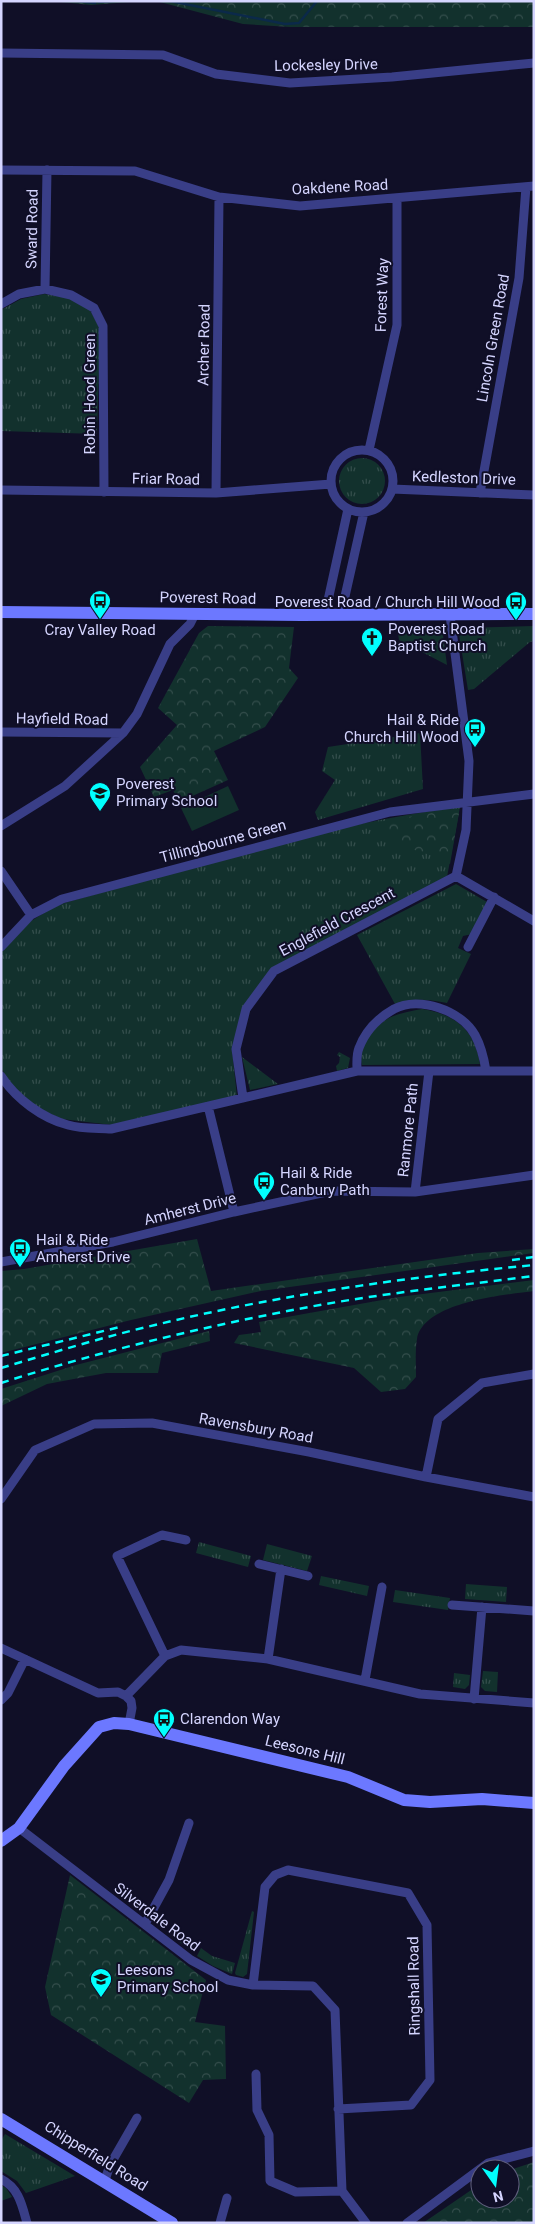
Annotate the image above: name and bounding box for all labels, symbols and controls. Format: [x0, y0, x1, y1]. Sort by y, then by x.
street label: Lockesley Drive [274, 55, 378, 75]
street label: Oakdene Road [291, 175, 389, 199]
street label: Sward Road [22, 189, 42, 269]
street label: Forest Way [372, 258, 392, 332]
street label: Lincoln Green Road [473, 273, 513, 403]
street label: Archer Road [194, 304, 214, 386]
street label: Robin Hood Green [81, 333, 99, 455]
street label: Kedleston Drive [412, 467, 516, 489]
street label: Friar Road [132, 469, 200, 489]
street label: Poverest Road [160, 588, 256, 608]
bus stop icon: Cray Valley Road [88, 589, 112, 620]
bus stop icon: Poverest Road / Church Hill Wood [504, 590, 528, 621]
place label: Poverest Road / Church Hill Wood [275, 593, 500, 611]
place label: Poverest Road Baptist Church [388, 620, 486, 655]
place label: Cray Valley Road [44, 621, 156, 639]
church icon: Poverest Road Baptist Church [360, 626, 384, 657]
street label: Hayfield Road [16, 709, 108, 729]
place label: Hail & Ride Church Hill Wood [344, 711, 459, 746]
bus stop icon: Hail & Ride Church Hill Wood [463, 717, 487, 748]
place label: Poverest Primary School [116, 775, 217, 810]
school or university icon: Poverest Primary School [88, 781, 112, 812]
street label: Tillingbourne Green [158, 815, 288, 867]
street label: Englefield Crescent [276, 884, 398, 960]
street label: Ranmore Path [394, 1082, 422, 1178]
place label: Hail & Ride Canbury Path [280, 1164, 370, 1199]
bus stop icon: Hail & Ride Canbury Path [252, 1170, 276, 1201]
street label: Amherst Drive [142, 1189, 238, 1229]
place label: Hail & Ride Amherst Drive [36, 1231, 130, 1266]
bus stop icon: Hail & Ride Amherst Drive [8, 1237, 32, 1268]
street label: Ravensbury Road [198, 1409, 314, 1447]
bus stop icon: Clarendon Way [152, 1707, 176, 1738]
place label: Clarendon Way [180, 1710, 280, 1728]
street label: Leesons Hill [263, 1731, 347, 1769]
street label: Silverdale Road [111, 1879, 203, 1955]
street label: Ringshall Road [404, 1936, 424, 2036]
place label: Leesons Primary School [117, 1961, 218, 1996]
school or university icon: Leesons Primary School [89, 1967, 113, 1998]
street label: Chipperfield Road [41, 2117, 151, 2195]
north arrow [470, 2159, 520, 2209]
text: N [491, 2188, 505, 2206]

